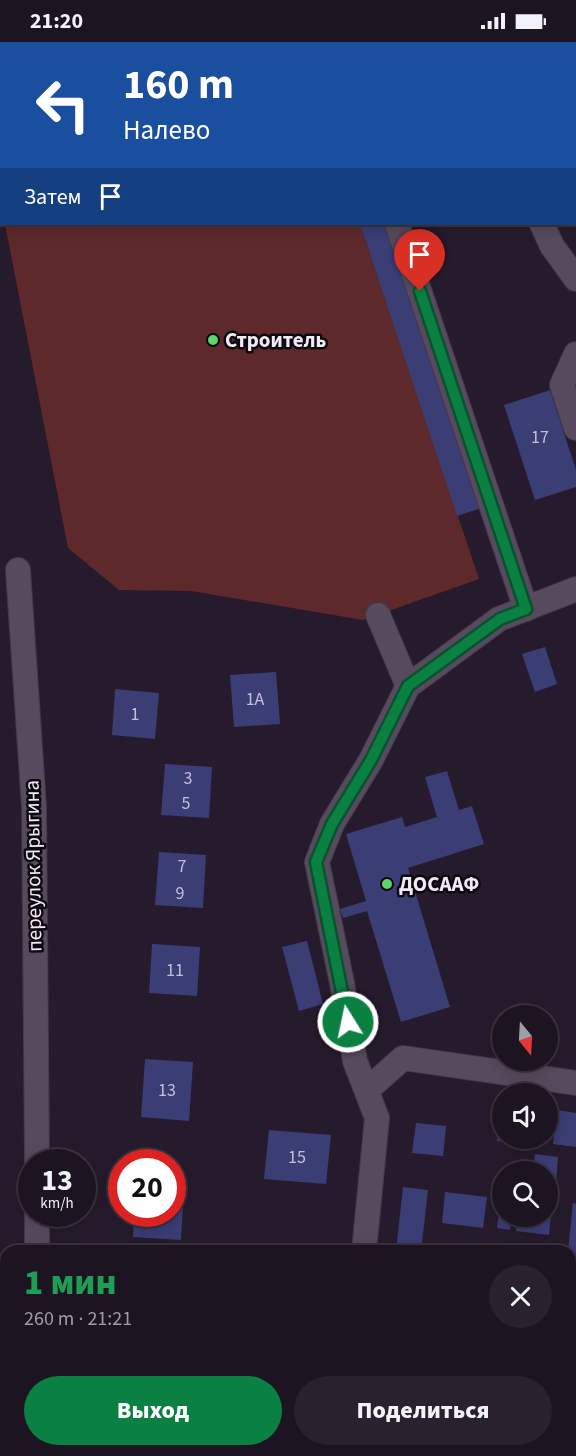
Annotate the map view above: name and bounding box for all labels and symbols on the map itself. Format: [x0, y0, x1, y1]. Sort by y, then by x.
pin [394, 229, 445, 291]
place label: Строитель [225, 325, 327, 355]
marker: Строитель [206, 333, 220, 347]
house number: 17 [531, 425, 549, 450]
house number: 1А [246, 687, 265, 712]
house number: 1 [131, 702, 139, 727]
house number: 3 [184, 766, 193, 791]
street label: переулок Ярыгина [17, 780, 49, 952]
house number: 5 [182, 791, 191, 816]
house number: 7 [178, 854, 187, 879]
place label: ДОСААФ [399, 869, 479, 899]
marker: ДОСААФ [380, 877, 394, 891]
house number: 9 [176, 881, 185, 906]
house number: 11 [166, 958, 184, 983]
position arrow [316, 990, 380, 1054]
north arrow [492, 1005, 558, 1071]
house number: 13 [158, 1078, 176, 1103]
house number: 15 [288, 1145, 306, 1170]
speed limit sign: 20 [108, 1149, 186, 1227]

